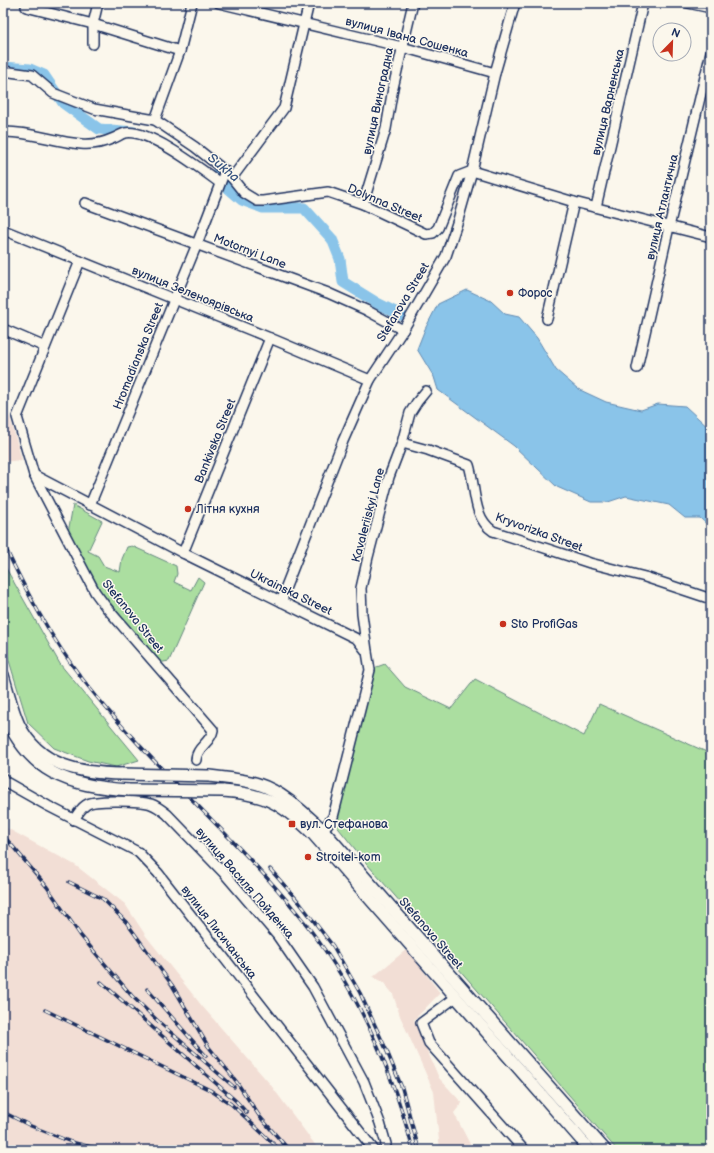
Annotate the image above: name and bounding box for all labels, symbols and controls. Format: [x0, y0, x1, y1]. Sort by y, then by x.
street label: вулиця Івана Сошенка [344, 14, 470, 61]
north arrow [652, 22, 692, 62]
text: N [669, 26, 682, 41]
street label: вулиця Виноградна [360, 46, 397, 156]
street label: вулиця Варненська [589, 47, 628, 157]
water label: Sukha [204, 150, 242, 186]
street label: вулиця Атлантична [643, 153, 682, 262]
street label: Dolynna Street [345, 181, 425, 226]
street label: Motornyi Lane [211, 231, 288, 272]
street label: Stefanova Street [374, 260, 433, 345]
street label: вулиця Зеленоярівська [130, 263, 256, 326]
place label: Форос [518, 286, 553, 301]
marker: Форос [505, 288, 515, 298]
street label: Hromadianska Street [110, 300, 167, 412]
street label: Bankivska Street [192, 396, 239, 486]
street label: Kavaleriiskyi Lane [349, 466, 388, 564]
place label: Літня кухня [195, 502, 260, 517]
marker: Літня кухня [183, 504, 193, 514]
street label: Kryvorizka Street [493, 510, 585, 555]
street label: Ukrainska Street [247, 566, 335, 619]
street label: Stefanova Street [99, 577, 167, 656]
place label: Sto ProfiGas [511, 617, 578, 632]
marker: Sto ProfiGas [498, 619, 508, 629]
place label: вул. Стефанова [300, 817, 388, 832]
marker: вул. Стефанова [287, 819, 297, 829]
street label: вулиця Василя Пойденка [192, 825, 297, 942]
place label: Stroitel-kom [316, 850, 381, 865]
marker: Stroitel-kom [303, 852, 313, 862]
street label: вулиця Лисичанська [177, 883, 260, 982]
street label: Stefanova Street [396, 895, 466, 972]

